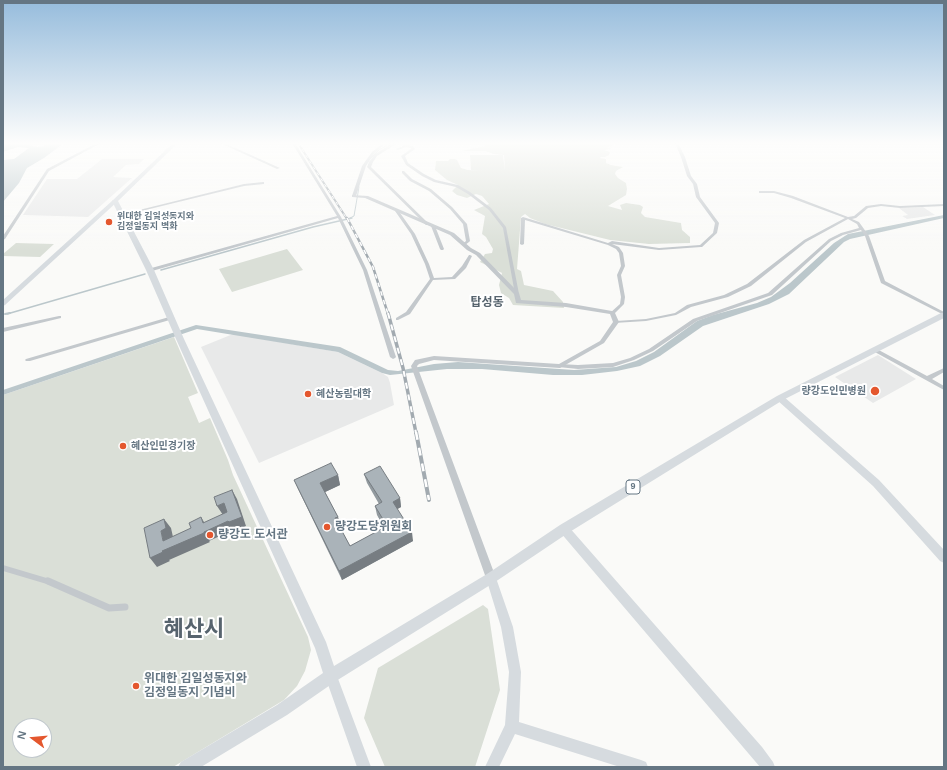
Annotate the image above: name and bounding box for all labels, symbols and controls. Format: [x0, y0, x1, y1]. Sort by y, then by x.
place label: 위대한 김일성동지와 김정일동지 벽화 [117, 212, 194, 233]
marker: 위대한 김일성동지와 김정일동지 벽화 [104, 217, 114, 227]
district label: 탑성동 [470, 296, 504, 310]
place label: 량강도인민병원 [802, 385, 866, 397]
marker: 량강도인민병원 [869, 385, 881, 397]
place label: 혜산농림대학 [316, 388, 371, 400]
marker: 혜산농림대학 [303, 389, 313, 399]
place label: 혜산인민경기장 [131, 440, 195, 452]
marker: 혜산인민경기장 [118, 441, 128, 451]
road number: 9 [626, 480, 640, 494]
place label: 량강도당위원회 [335, 520, 412, 534]
marker: 량강도당위원회 [322, 522, 332, 532]
place label: 량강도 도서관 [218, 528, 288, 542]
marker: 량강도 도서관 [205, 530, 215, 540]
district label: 혜산시 [164, 617, 224, 643]
place label: 위대한 김일성동지와 김정일동지 기념비 [144, 672, 247, 700]
marker: 위대한 김일성동지와 김정일동지 기념비 [131, 681, 141, 691]
north arrow [12, 718, 52, 758]
text: N [15, 729, 28, 740]

